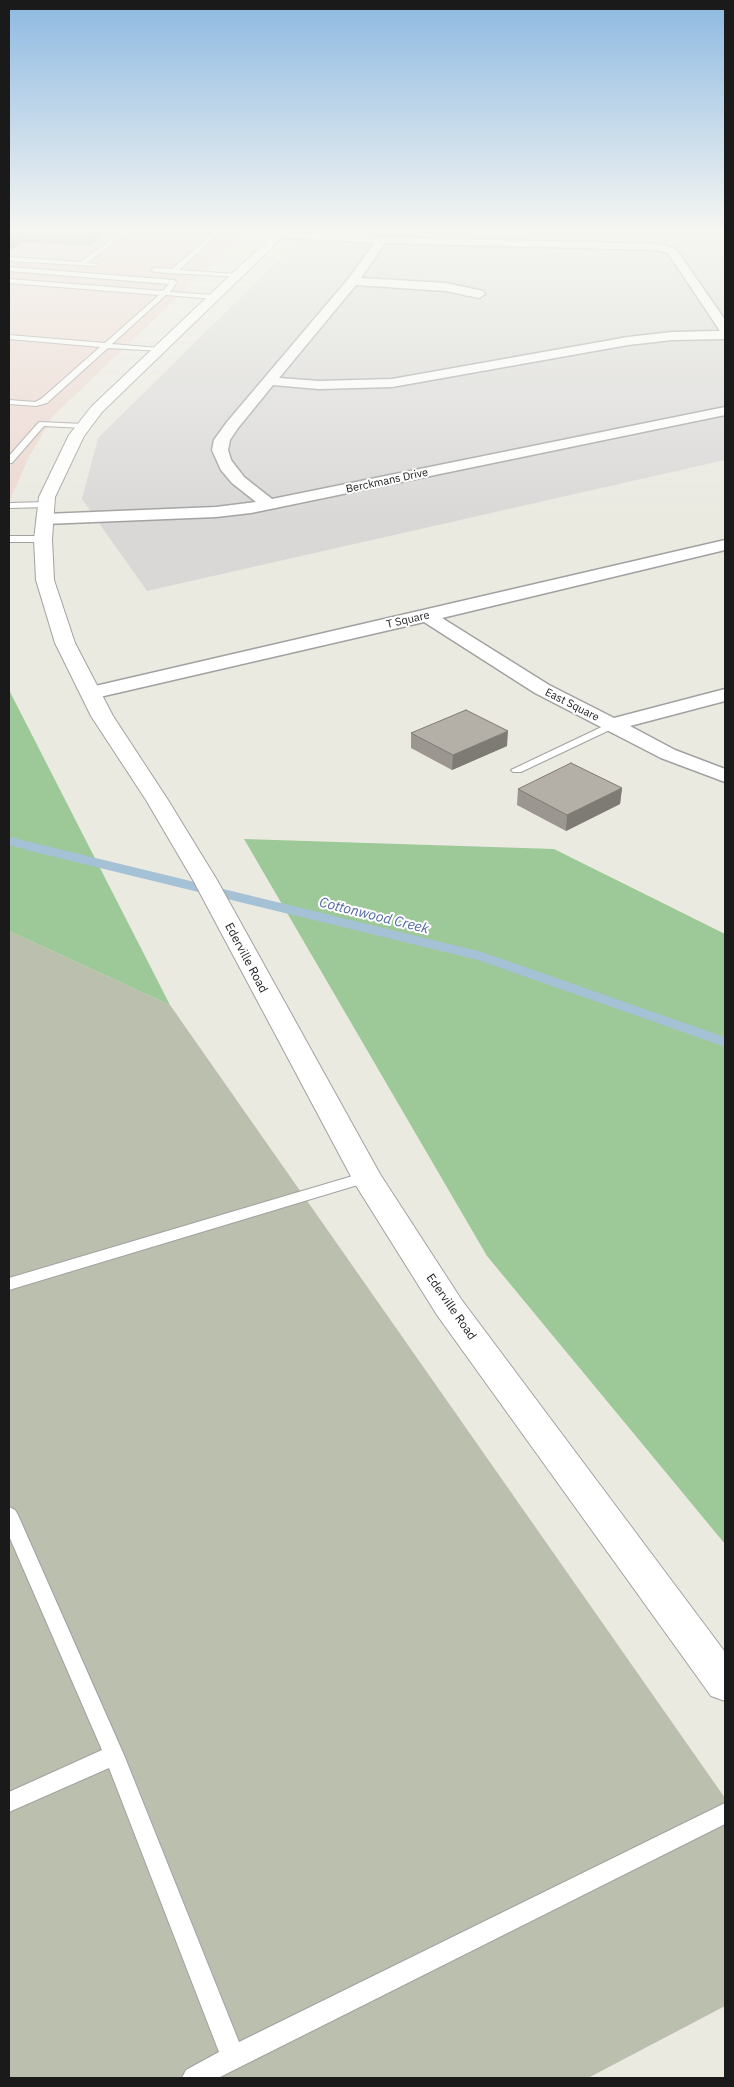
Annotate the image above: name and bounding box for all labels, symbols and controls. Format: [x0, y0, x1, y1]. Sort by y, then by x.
street label: Berckmans Drive [345, 466, 429, 496]
street label: T Square [385, 609, 431, 631]
street label: East Square [543, 686, 601, 724]
water label: Cottonwood Creek [317, 894, 431, 938]
street label: Ederville Road [221, 920, 271, 996]
street label: Ederville Road [423, 1271, 479, 1343]

